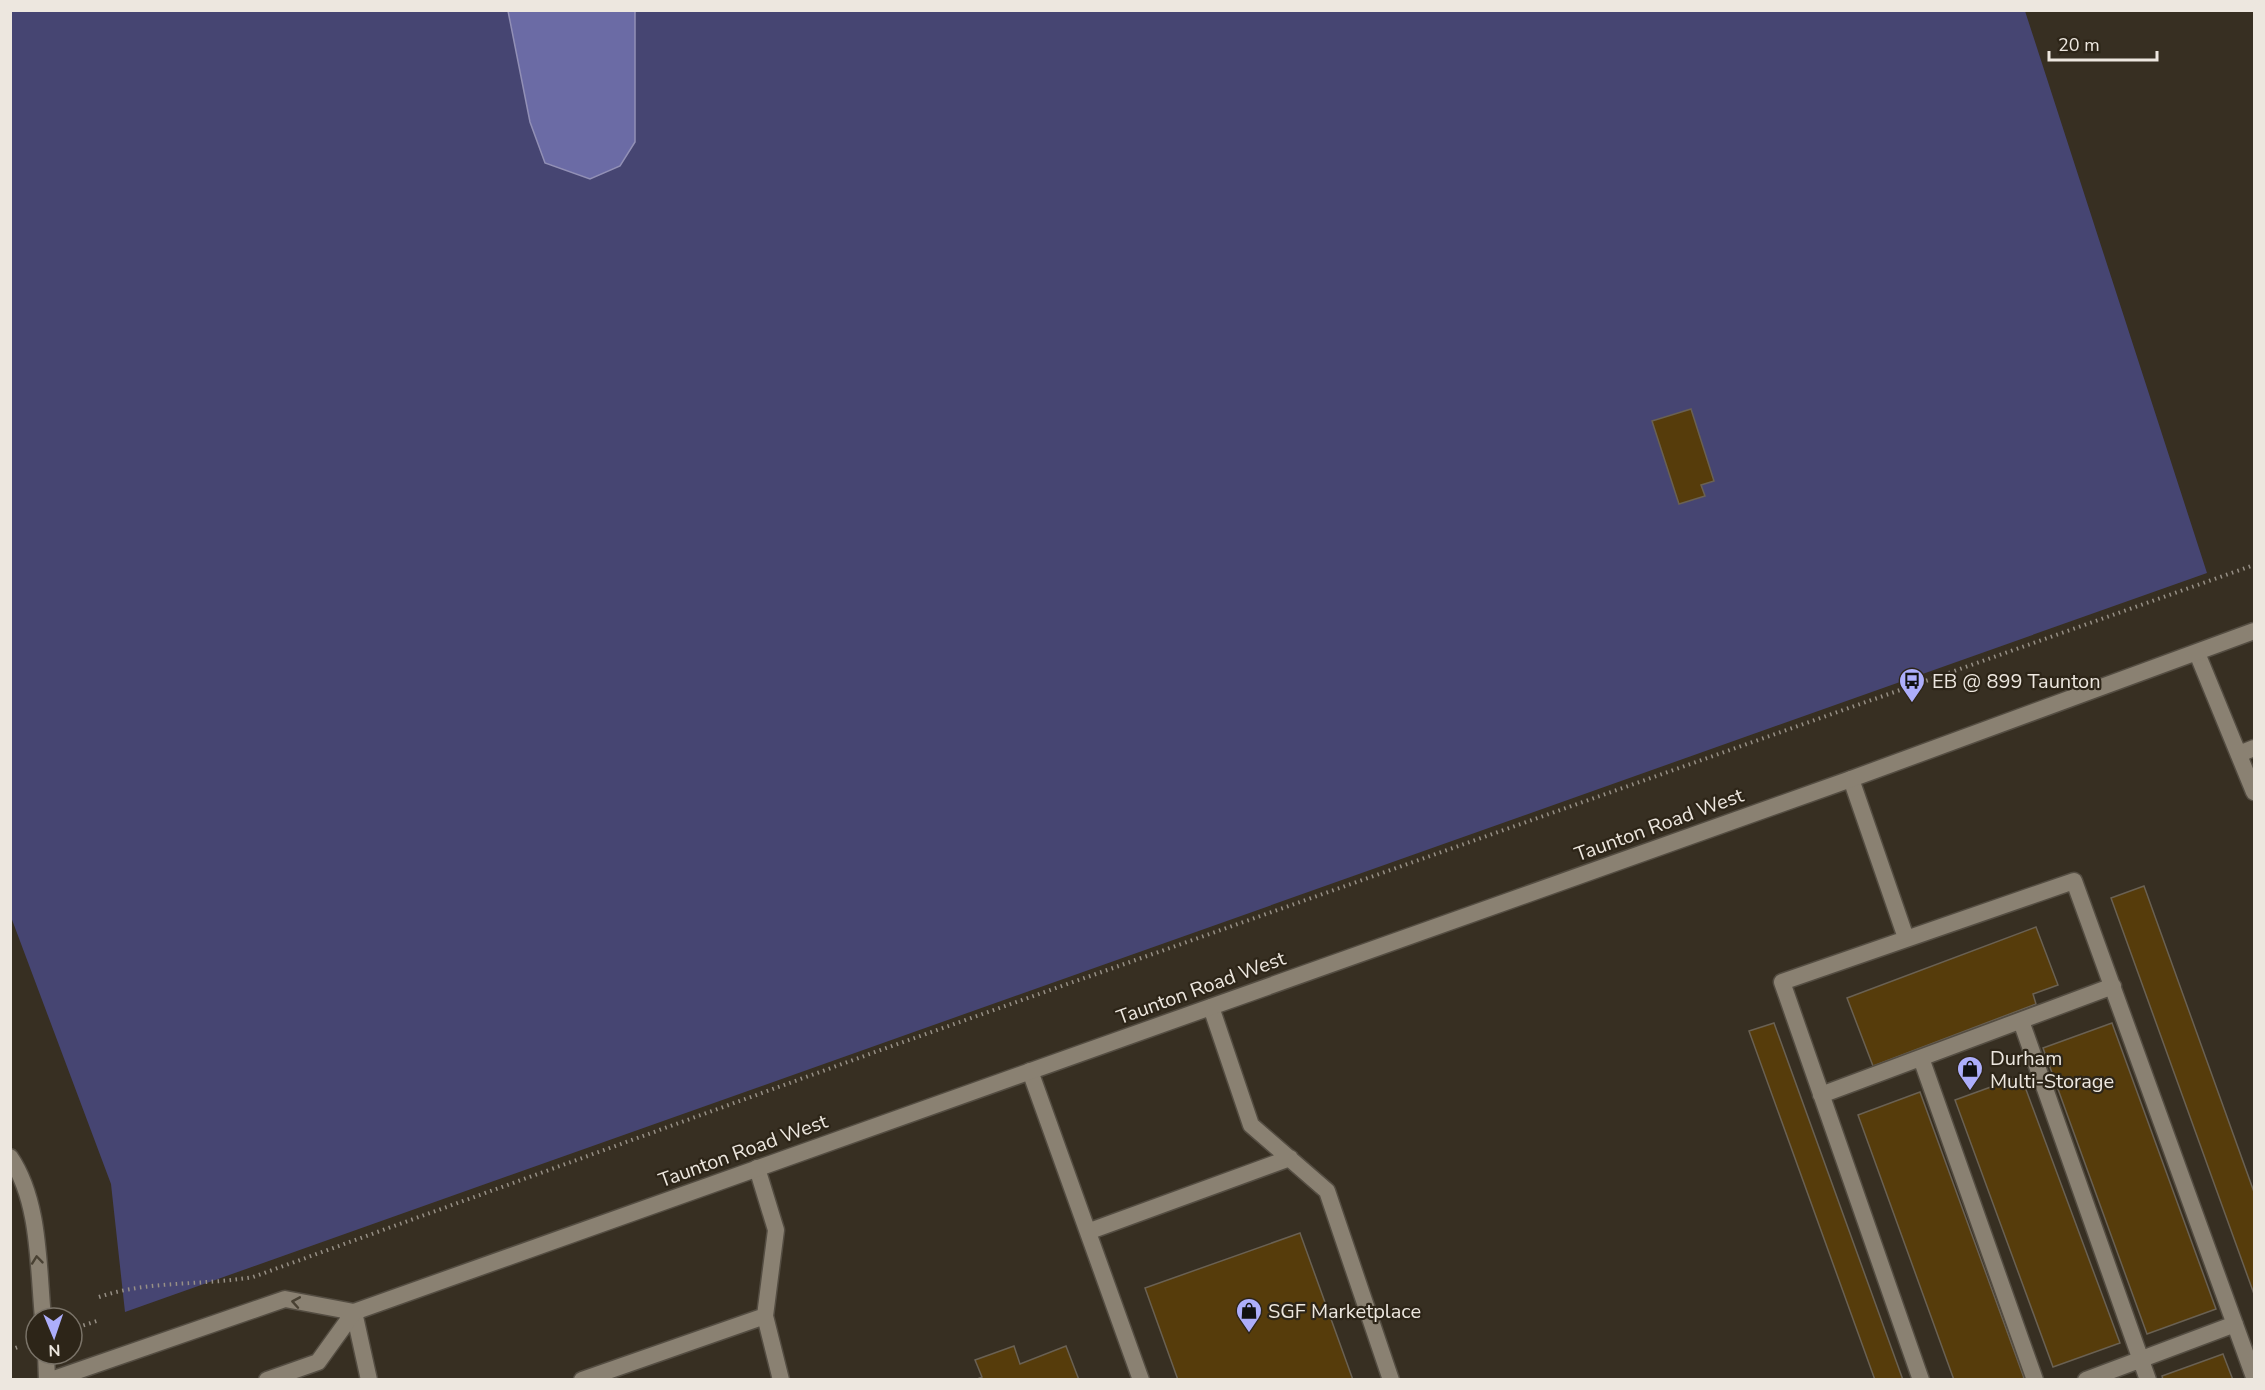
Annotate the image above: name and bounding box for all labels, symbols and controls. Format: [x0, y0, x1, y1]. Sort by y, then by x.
scale bar [2049, 24, 2157, 62]
text: 20 m [2058, 33, 2100, 57]
bus stop icon: EB @ 899 Taunton [1897, 666, 1927, 704]
place label: EB @ 899 Taunton [1932, 668, 2101, 695]
street label: Taunton Road West [1571, 782, 1748, 868]
street label: Taunton Road West [1113, 945, 1290, 1031]
place label: Durham Multi-Storage [1990, 1045, 2114, 1095]
shop icon: Durham Multi-Storage [1955, 1054, 1985, 1092]
street label: Taunton Road West [655, 1108, 832, 1194]
one-way arrow [31, 1255, 44, 1264]
one-way arrow [291, 1296, 301, 1308]
shop icon: SGF Marketplace [1234, 1296, 1264, 1334]
place label: SGF Marketplace [1268, 1298, 1421, 1325]
north arrow [24, 1306, 84, 1366]
text: N [48, 1339, 61, 1361]

